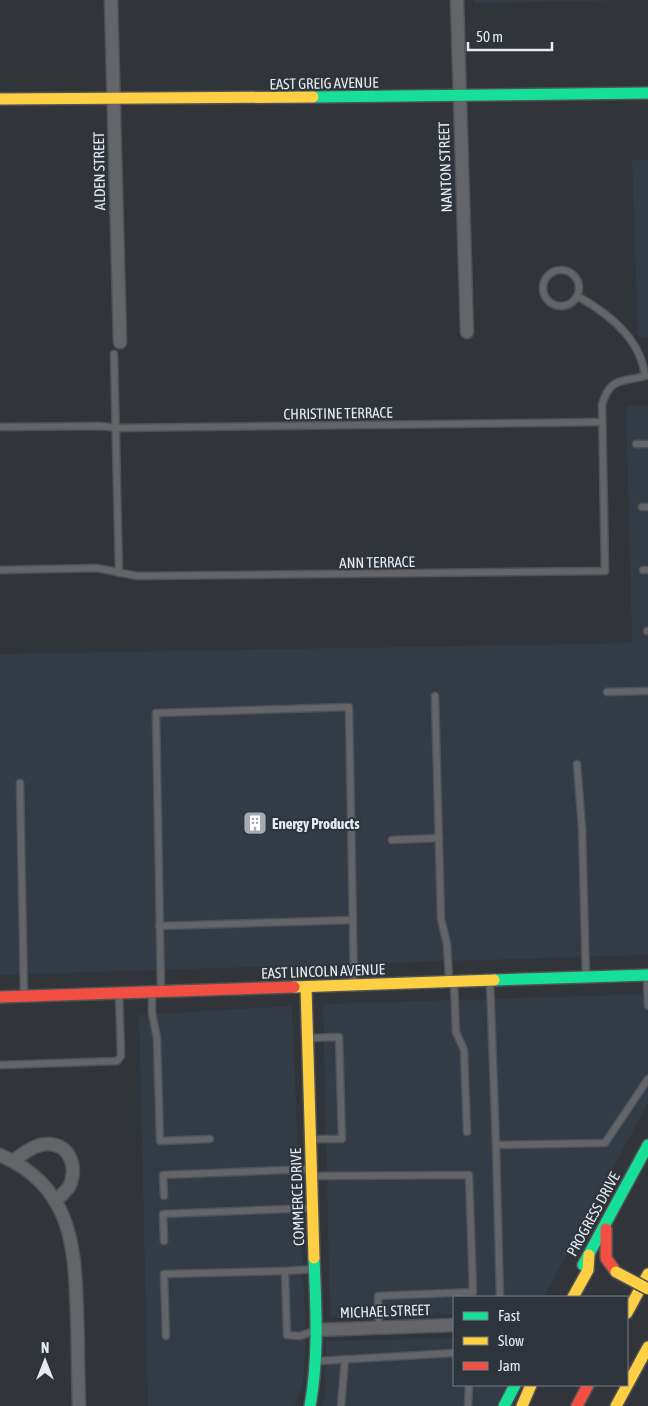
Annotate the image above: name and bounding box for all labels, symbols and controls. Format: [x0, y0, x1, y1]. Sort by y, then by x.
scale bar [468, 20, 552, 52]
text: 50 m [476, 28, 503, 45]
street label: EAST GREIG AVENUE [269, 74, 379, 92]
street label: NANTON STREET [435, 121, 455, 213]
street label: ALDEN STREET [90, 131, 108, 210]
street label: CHRISTINE TERRACE [283, 404, 393, 422]
street label: ANN TERRACE [339, 553, 416, 571]
building icon: Energy Products [242, 810, 268, 836]
place label: Energy Products [272, 815, 360, 832]
street label: EAST LINCOLN AVENUE [261, 960, 386, 982]
street label: COMMERCE DRIVE [287, 1147, 307, 1246]
street label: PROGRESS DRIVE [563, 1168, 623, 1259]
legend [453, 1296, 628, 1386]
street label: MICHAEL STREET [339, 1301, 431, 1321]
text: Fast [498, 1307, 520, 1324]
text: Slow [498, 1332, 524, 1349]
north arrow [20, 1336, 70, 1386]
text: N [41, 1340, 49, 1356]
text: Jam [498, 1357, 521, 1374]

